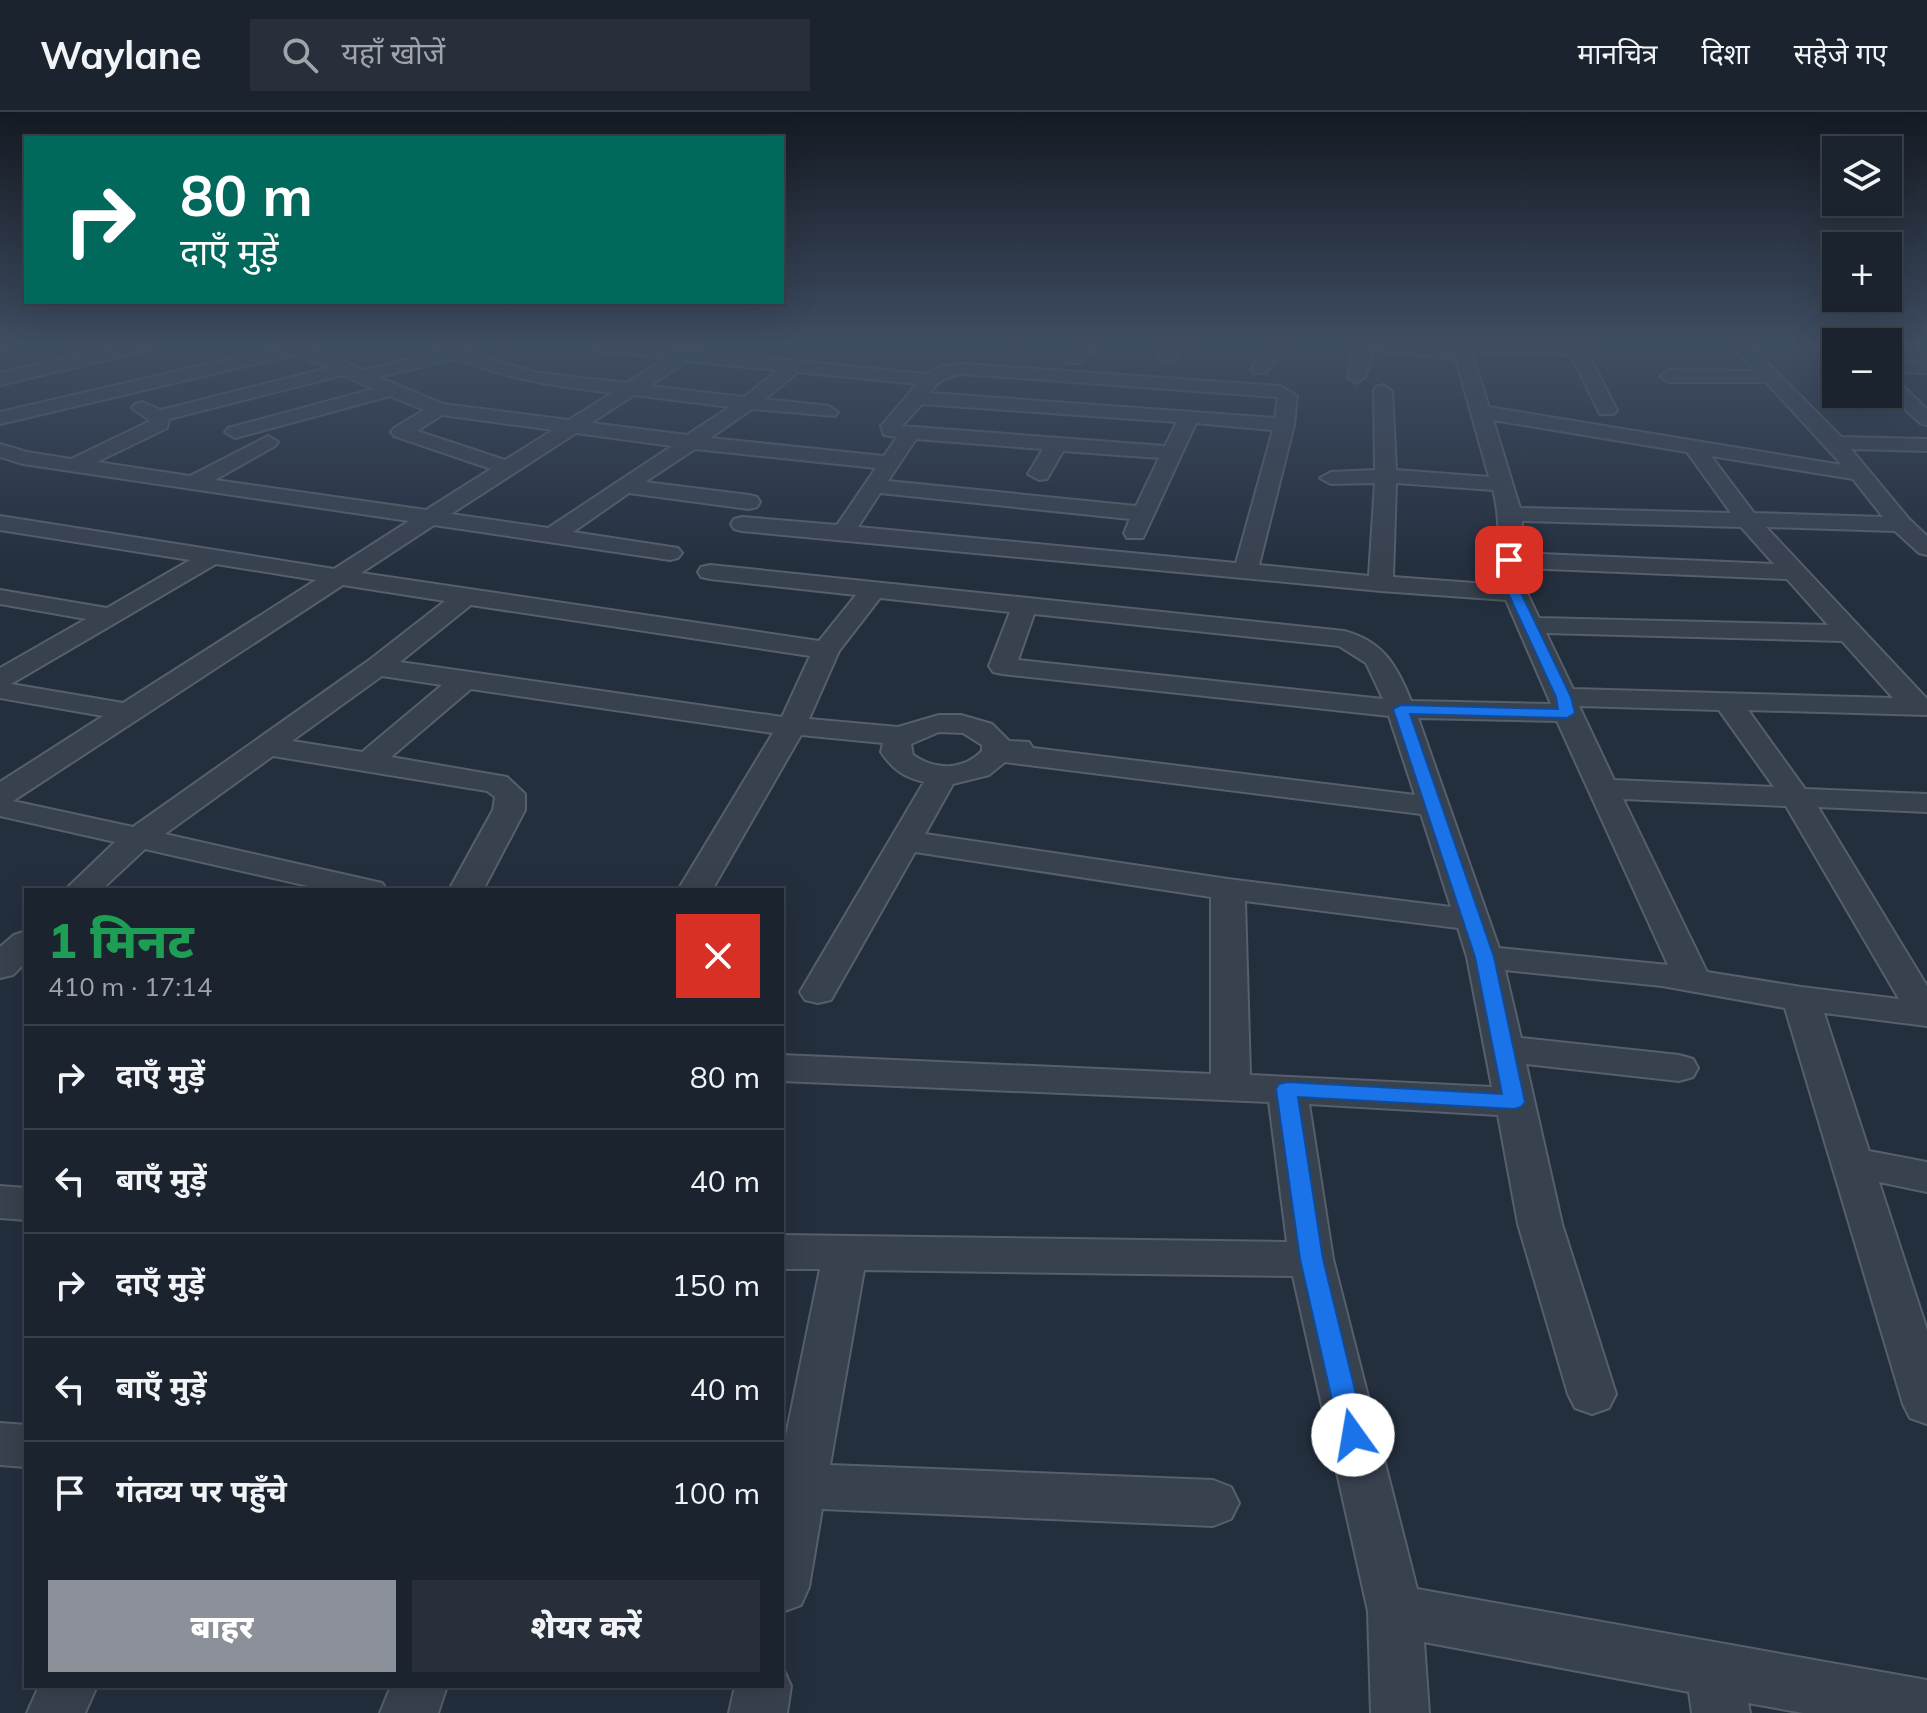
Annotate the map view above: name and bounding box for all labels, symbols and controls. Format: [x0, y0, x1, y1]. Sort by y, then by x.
search box [250, 19, 810, 91]
text: Waylane [40, 31, 202, 79]
icon: search [278, 33, 322, 77]
text: यहाँ खोजें [342, 34, 445, 72]
text: मानचित्र [1577, 36, 1657, 71]
text: दिशा [1701, 36, 1750, 71]
text: सहेजे गए [1794, 36, 1887, 71]
map controls [1822, 136, 1902, 408]
button: layers [1822, 136, 1902, 216]
text: 80 m [180, 160, 313, 230]
icon: right [48, 168, 152, 272]
text: दाएँ मुड़ें [180, 229, 279, 274]
button: + [1822, 232, 1902, 312]
button: − [1822, 328, 1902, 408]
pin [1475, 526, 1543, 594]
icon: arrive [1487, 538, 1531, 582]
text: 1 मिनट [48, 910, 194, 970]
button: close [676, 914, 760, 998]
text: 410 m · 17:14 [48, 970, 212, 1003]
icon: right [48, 1055, 92, 1099]
text: दाएँ मुड़ें [116, 1056, 205, 1094]
text: 80 m [690, 1058, 760, 1096]
icon: left [48, 1159, 92, 1203]
text: बाएँ मुड़ें [116, 1160, 206, 1198]
text: 40 m [690, 1162, 760, 1200]
icon: right [48, 1263, 92, 1307]
text: दाएँ मुड़ें [116, 1264, 205, 1302]
text: 150 m [672, 1266, 760, 1304]
icon: left [48, 1367, 92, 1411]
text: बाएँ मुड़ें [116, 1368, 206, 1406]
text: 40 m [690, 1370, 760, 1408]
position arrow [1311, 1393, 1395, 1477]
icon: arrive [48, 1471, 92, 1515]
text: गंतव्य पर पहुँचे [116, 1472, 287, 1510]
text: 100 m [672, 1474, 760, 1512]
button: बाहर [48, 1580, 396, 1672]
button: शेयर करें [412, 1580, 760, 1672]

